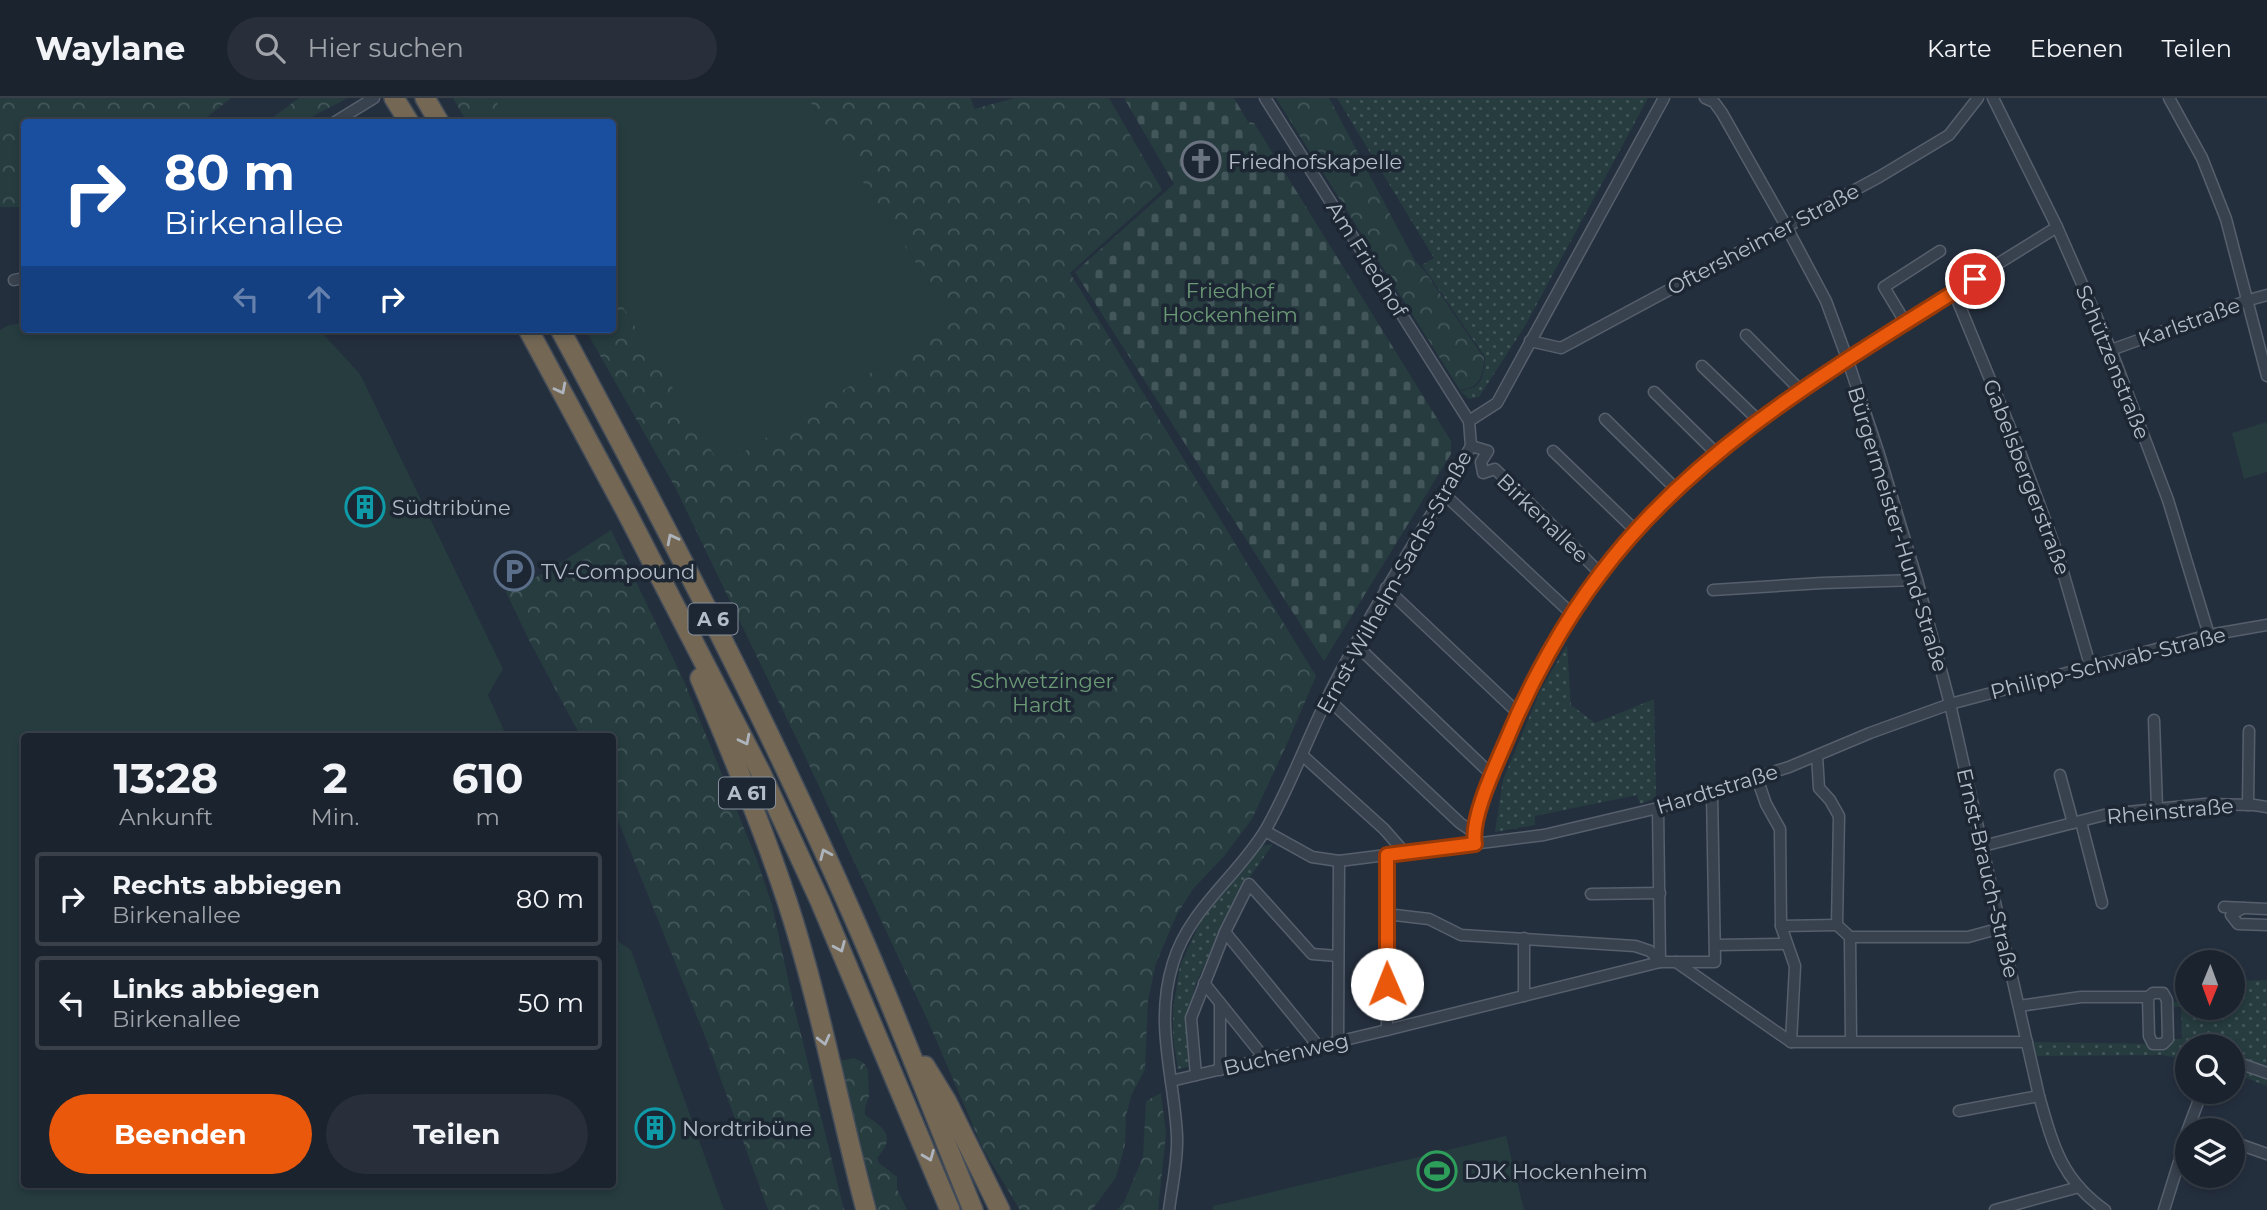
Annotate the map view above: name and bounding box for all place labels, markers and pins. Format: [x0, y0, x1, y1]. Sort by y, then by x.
church icon: Friedhofskapelle [1180, 140, 1222, 182]
place label: Friedhofskapelle [1228, 149, 1402, 174]
pin [1945, 249, 2005, 309]
building icon: Südtribüne [344, 486, 386, 528]
place label: Südtribüne [392, 495, 511, 520]
parking icon: TV-Compound [493, 550, 535, 592]
place label: TV-Compound [541, 559, 695, 584]
building icon: Nordtribüne [634, 1107, 676, 1149]
place label: Nordtribüne [682, 1116, 812, 1141]
sports icon: DJK Hockenheim [1416, 1150, 1458, 1192]
place label: DJK Hockenheim [1464, 1159, 1648, 1184]

